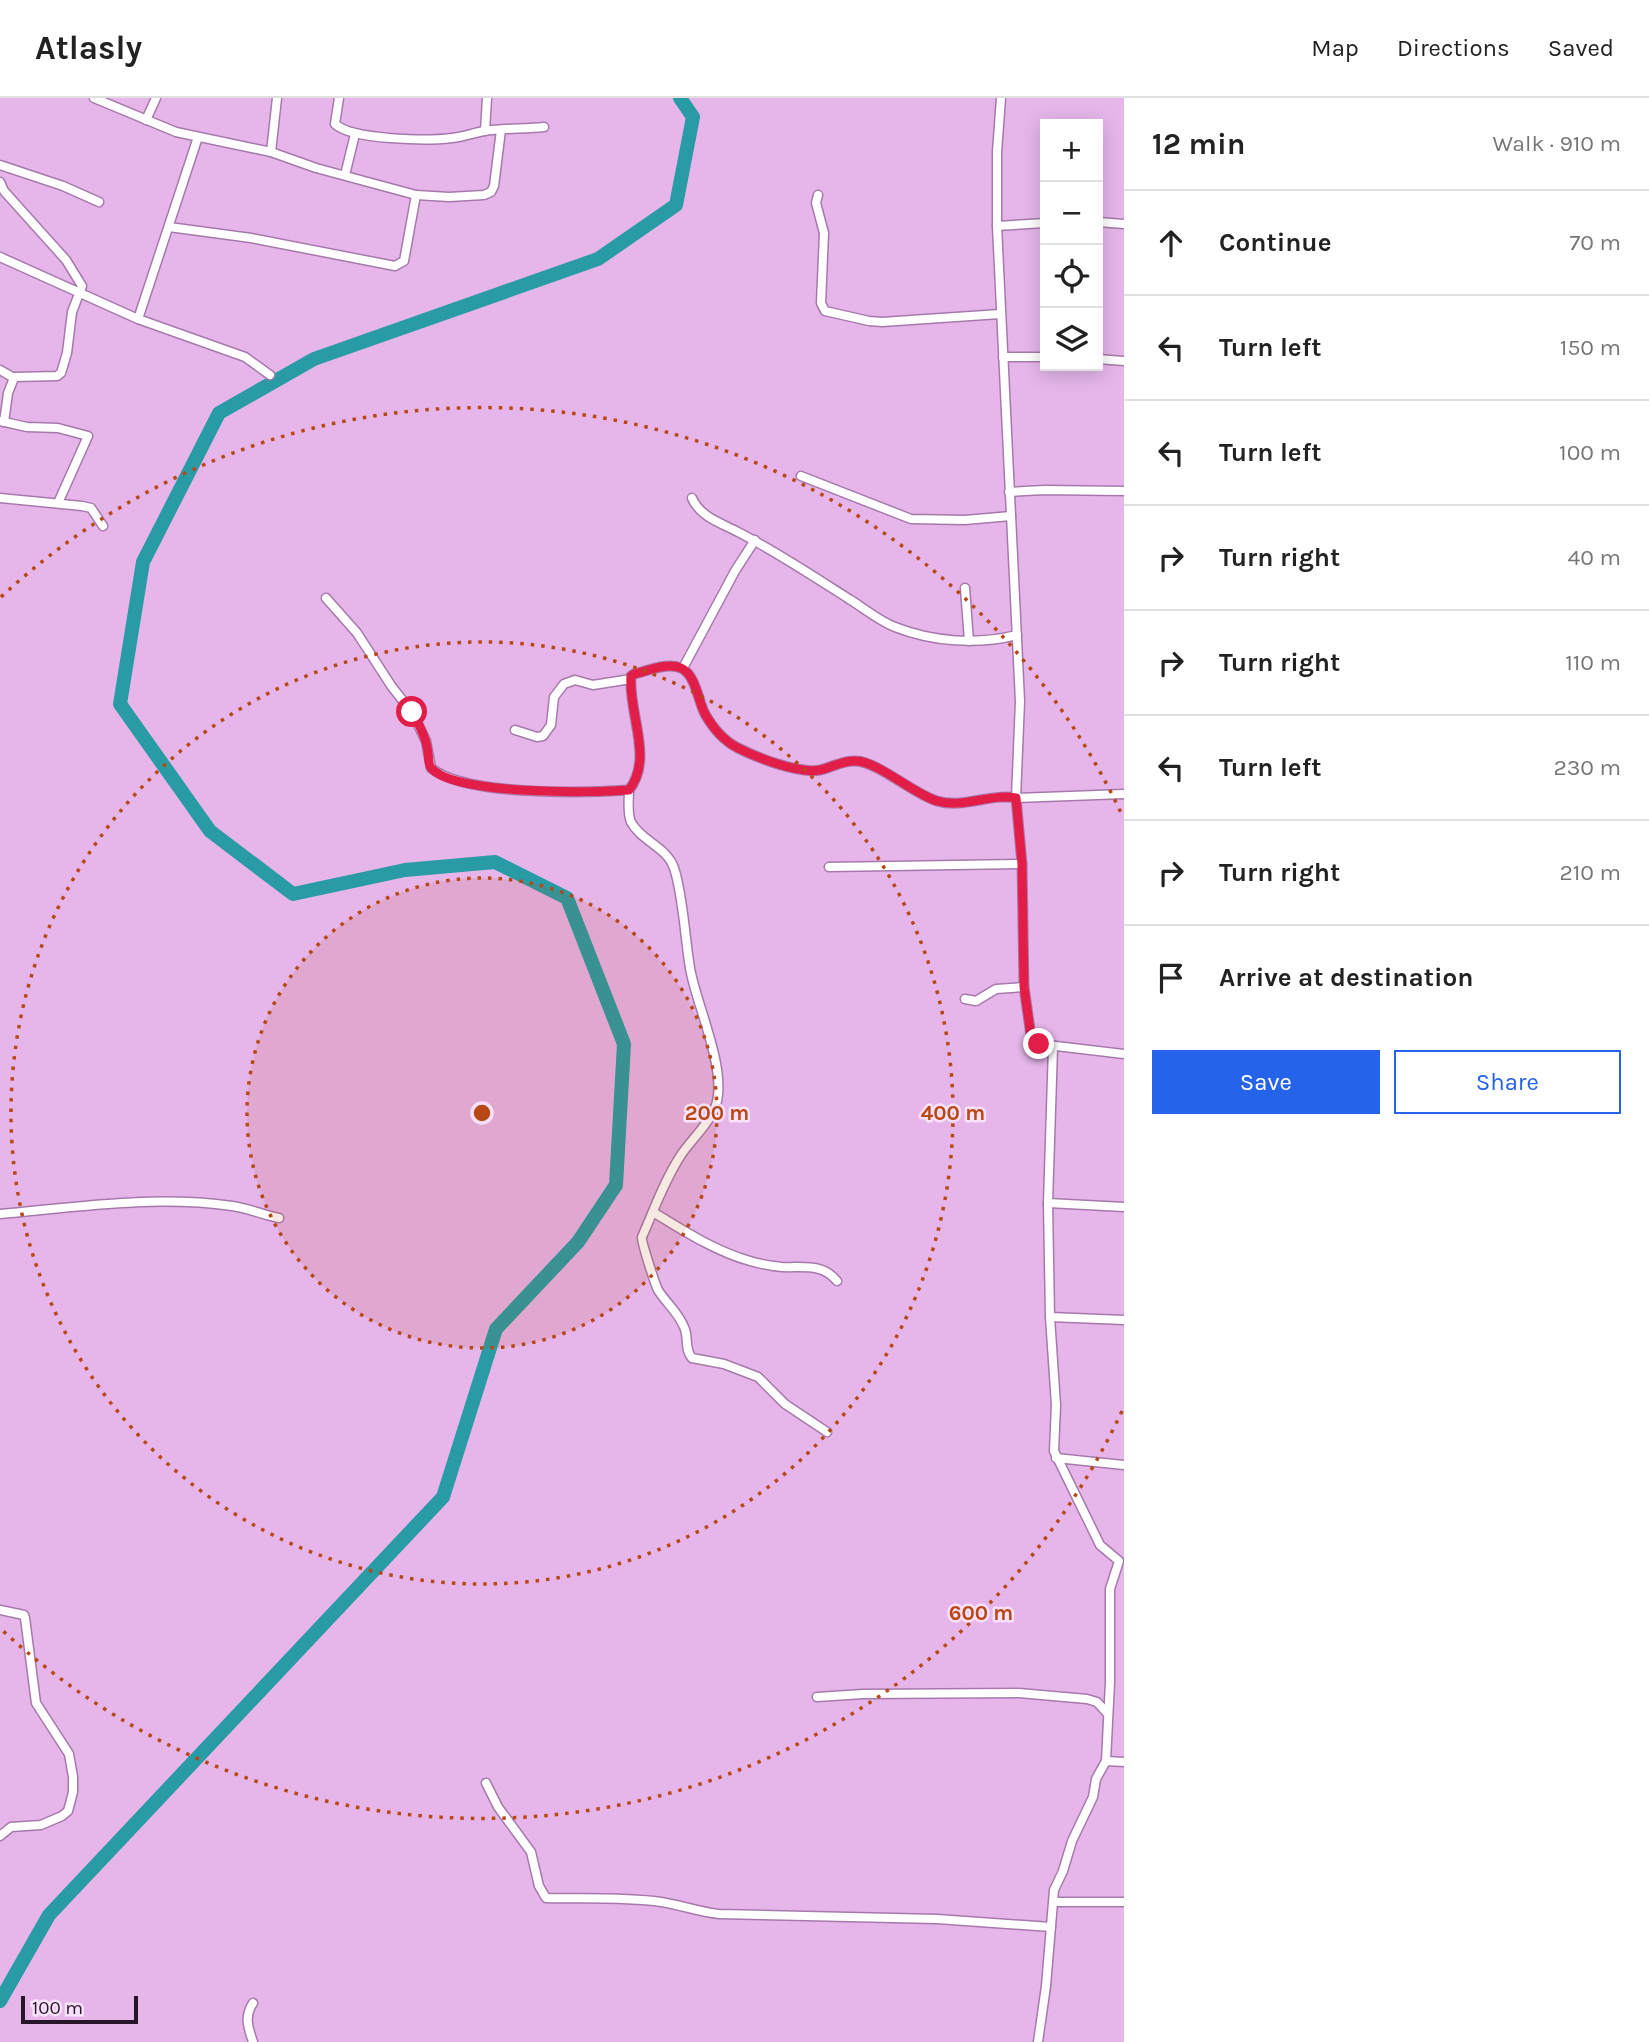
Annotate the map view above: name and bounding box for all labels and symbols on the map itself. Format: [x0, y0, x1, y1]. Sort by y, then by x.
route start [396, 696, 427, 727]
route end [1023, 1028, 1054, 1059]
centre of rings [470, 1101, 494, 1125]
text: 200 m [685, 1101, 749, 1125]
text: 400 m [921, 1101, 985, 1125]
text: 600 m [949, 1601, 1013, 1625]
scale bar [21, 1993, 138, 2025]

